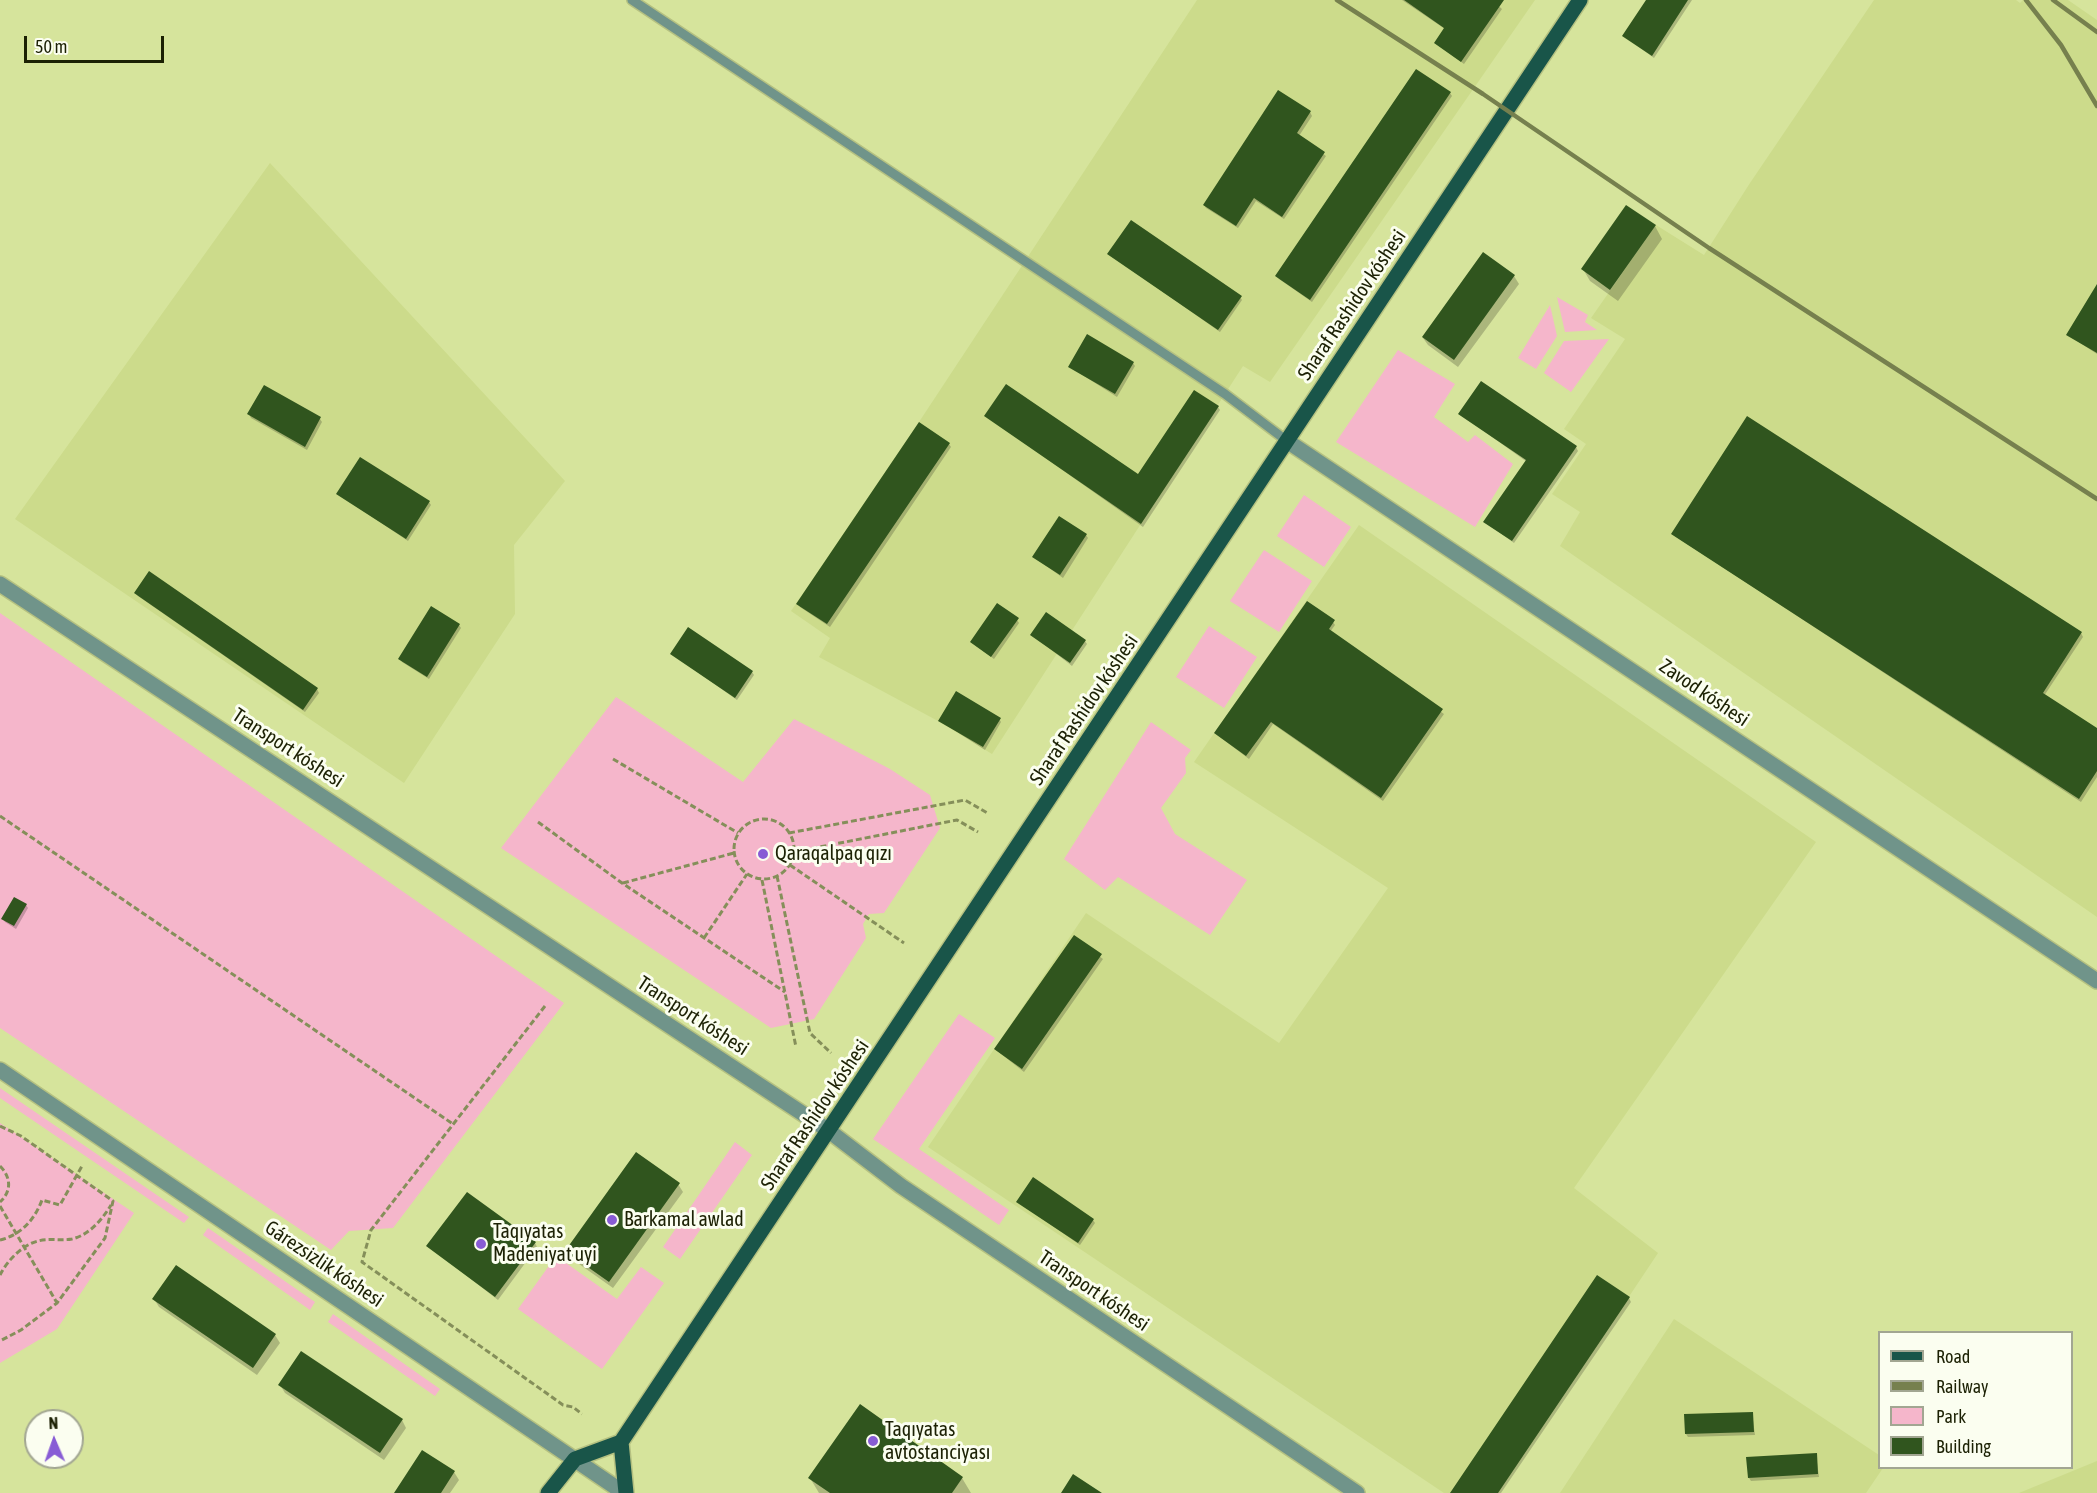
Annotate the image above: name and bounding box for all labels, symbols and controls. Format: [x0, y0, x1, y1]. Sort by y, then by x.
scale bar [27, 24, 166, 62]
text: 50 m [35, 36, 67, 57]
street label: Sharaf Rashidov kóshesi [1293, 225, 1411, 385]
street label: Sharaf Rashidov kóshesi [1025, 630, 1143, 790]
street label: Zavod kóshesi [1654, 654, 1754, 732]
street label: Transport kóshesi [228, 703, 348, 793]
place label: Qaraqalpaq qızı [775, 842, 892, 866]
marker: Qaraqalpaq qızı [756, 847, 770, 861]
street label: Transport kóshesi [633, 971, 753, 1061]
street label: Sharaf Rashidov kóshesi [756, 1035, 874, 1195]
place label: Barkamal awlad [624, 1208, 744, 1232]
marker: Barkamal awlad [605, 1213, 619, 1227]
street label: Gárezsizlik kóshesi [260, 1216, 388, 1312]
place label: Taqıyatas Madeniyat uyi [493, 1220, 597, 1267]
marker: Taqıyatas Madeniyat uyi [474, 1237, 488, 1251]
street label: Transport kóshesi [1034, 1245, 1154, 1337]
legend [1878, 1331, 2073, 1469]
text: Road [1936, 1346, 1970, 1367]
text: Railway [1936, 1376, 1988, 1397]
text: Park [1936, 1406, 1966, 1427]
north arrow [24, 1409, 84, 1469]
text: N [48, 1414, 58, 1432]
place label: Taqıyatas avtostanciyası [885, 1418, 990, 1465]
marker: Taqıyatas avtostanciyası [866, 1434, 880, 1448]
text: Building [1936, 1436, 1991, 1457]

